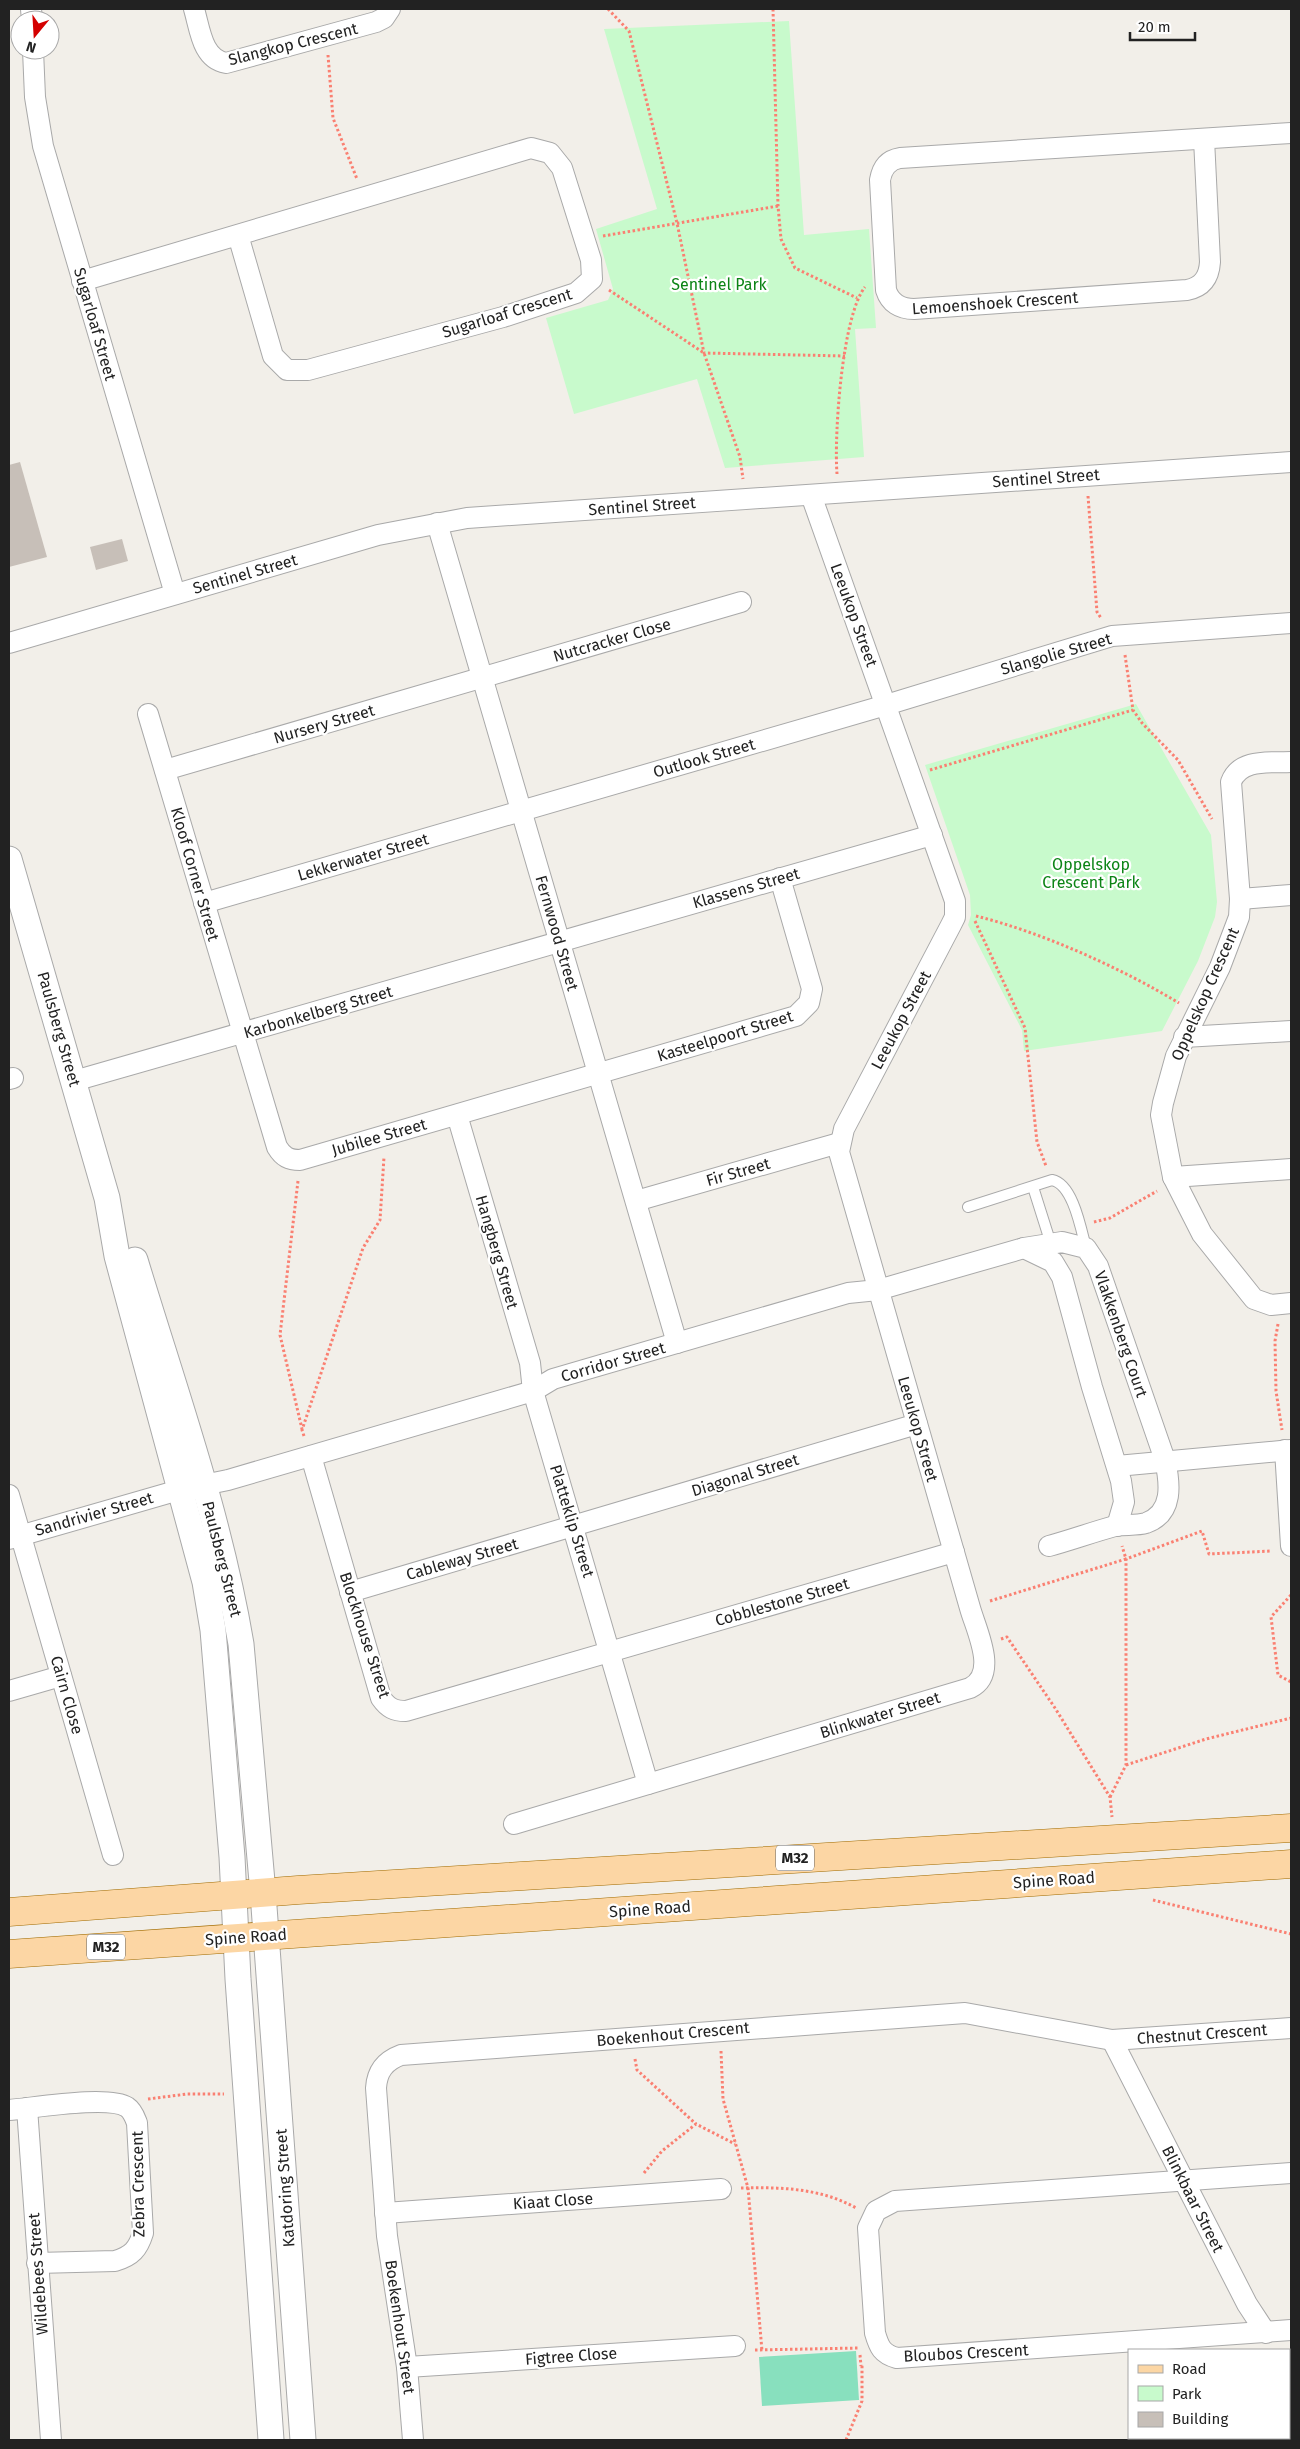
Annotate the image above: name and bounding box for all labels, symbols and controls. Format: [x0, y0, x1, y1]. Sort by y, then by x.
north arrow [10, 10, 60, 60]
scale bar [1130, 10, 1195, 42]
text: 20 m [1138, 18, 1171, 36]
street label: Slangkop Crescent [226, 19, 360, 69]
text: N [24, 37, 38, 56]
street label: Sugarloaf Street [70, 265, 120, 383]
park label: Sentinel Park [671, 275, 768, 294]
street label: Sugarloaf Crescent [440, 284, 574, 342]
street label: Lemoenshoek Crescent [911, 288, 1079, 318]
street label: Sentinel Street [992, 465, 1101, 491]
street label: Sentinel Street [588, 493, 697, 519]
street label: Sentinel Street [191, 550, 300, 598]
street label: Leeukop Street [826, 561, 882, 670]
street label: Nutcracker Close [551, 614, 673, 666]
street label: Slangolie Street [998, 629, 1114, 679]
street label: Nursery Street [271, 700, 377, 747]
street label: Outlook Street [651, 734, 757, 782]
street label: Kloof Corner Street [167, 805, 223, 943]
street label: Lekkerwater Street [295, 829, 431, 885]
park label: Oppelskop Crescent Park [1042, 855, 1141, 892]
street label: Klassens Street [690, 864, 802, 912]
street label: Fernwood Street [531, 873, 583, 993]
street label: Oppelskop Crescent [1167, 924, 1243, 1064]
street label: Leeukop Street [867, 967, 935, 1073]
street label: Paulsberg Street [34, 969, 85, 1089]
street label: Karbonkelberg Street [241, 982, 395, 1042]
street label: Kasteelpoort Street [655, 1006, 795, 1066]
street label: Jubilee Street [329, 1114, 429, 1160]
street label: Fir Street [704, 1154, 772, 1190]
street label: Hangberg Street [472, 1193, 522, 1311]
street label: Vlakkenberg Court [1090, 1268, 1152, 1400]
street label: Corridor Street [559, 1338, 668, 1386]
street label: Leeukop Street [894, 1374, 942, 1484]
street label: Diagonal Street [689, 1450, 801, 1500]
street label: Platteklip Street [546, 1462, 598, 1580]
street label: Sandrivier Street [33, 1488, 155, 1540]
street label: Paulsberg Street [198, 1499, 246, 1619]
street label: Cableway Street [404, 1534, 520, 1584]
street label: Blockhouse Street [336, 1570, 394, 1701]
street label: Cobblestone Street [713, 1574, 851, 1630]
street label: Cairn Close [47, 1654, 87, 1736]
street label: Blinkwater Street [818, 1688, 943, 1742]
road number: M32 [776, 1846, 814, 1870]
street label: Spine Road [1012, 1868, 1096, 1892]
street label: Spine Road [608, 1897, 692, 1921]
street label: Spine Road [204, 1925, 288, 1949]
road number: M32 [87, 1934, 125, 1960]
street label: Boekenhout Crescent [596, 2018, 751, 2050]
street label: Chestnut Crescent [1136, 2020, 1268, 2048]
street label: Katdoring Street [271, 2128, 299, 2248]
street label: Zebra Crescent [128, 2130, 148, 2237]
street label: Blinkbaar Street [1158, 2143, 1228, 2256]
street label: Kiaat Close [512, 2189, 594, 2213]
street label: Wildebees Street [24, 2212, 52, 2336]
street label: Boekenhout Street [381, 2259, 419, 2396]
street label: Bloubos Crescent [903, 2340, 1029, 2366]
street label: Figtree Close [524, 2343, 618, 2369]
legend [1128, 2349, 1290, 2439]
text: Road [1172, 2360, 1207, 2378]
text: Park [1172, 2385, 1202, 2403]
text: Building [1172, 2410, 1228, 2428]

